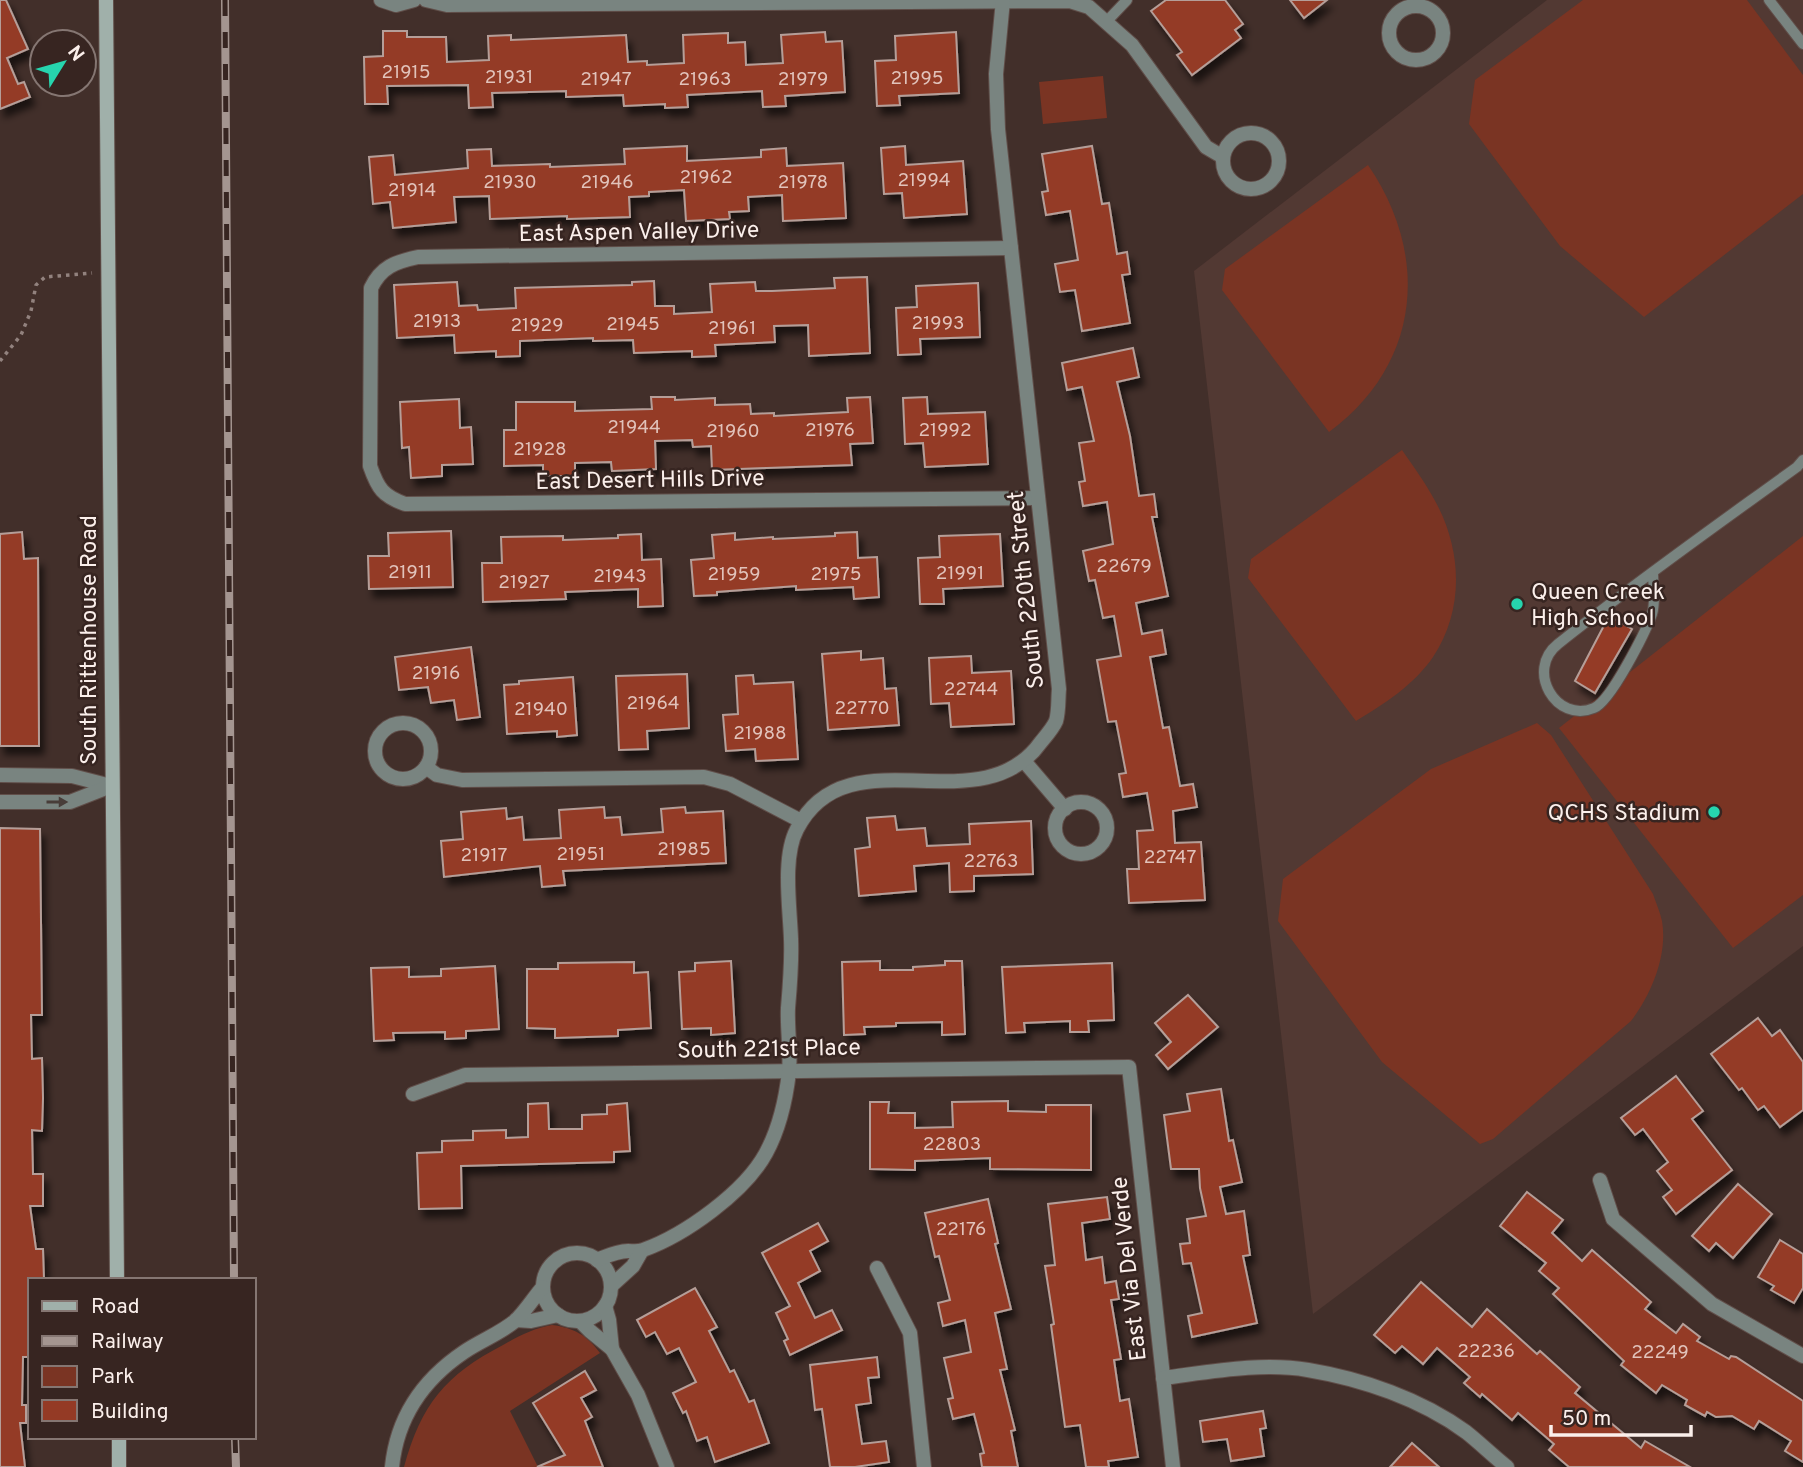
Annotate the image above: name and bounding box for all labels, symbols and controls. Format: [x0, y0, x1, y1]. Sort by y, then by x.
north arrow [28, 28, 98, 98]
text: N [61, 41, 89, 67]
house number: 21915 [382, 61, 430, 85]
house number: 21931 [485, 66, 533, 90]
house number: 21995 [890, 67, 944, 91]
house number: 21947 [580, 68, 632, 92]
house number: 21963 [679, 68, 731, 92]
house number: 21979 [778, 68, 828, 92]
house number: 21962 [679, 166, 733, 190]
house number: 21994 [897, 169, 951, 193]
house number: 21930 [483, 171, 537, 195]
house number: 21946 [580, 171, 634, 195]
house number: 21978 [778, 171, 828, 195]
house number: 21914 [388, 179, 436, 203]
street label: East Aspen Valley Drive [518, 217, 760, 250]
house number: 21913 [413, 310, 461, 334]
house number: 21993 [912, 312, 964, 336]
house number: 21945 [606, 313, 660, 337]
house number: 21929 [510, 314, 564, 338]
house number: 21961 [708, 317, 756, 341]
house number: 21944 [607, 416, 661, 440]
house number: 21976 [805, 419, 855, 443]
house number: 21992 [918, 419, 972, 443]
house number: 21960 [706, 420, 760, 444]
house number: 21928 [513, 438, 567, 462]
street label: East Desert Hills Drive [535, 465, 765, 498]
street label: South 220th Street [1003, 489, 1052, 690]
street label: South Rittenhouse Road [76, 515, 105, 765]
house number: 22679 [1096, 555, 1152, 579]
house number: 21911 [388, 561, 432, 585]
house number: 21991 [936, 562, 984, 586]
house number: 21959 [707, 563, 761, 587]
house number: 21975 [810, 563, 862, 587]
house number: 21943 [593, 565, 647, 589]
house number: 21927 [498, 571, 550, 595]
place label: Queen Creek High School [1531, 579, 1665, 634]
marker: Queen Creek High School [1509, 596, 1525, 612]
house number: 21916 [412, 662, 460, 686]
house number: 22744 [944, 678, 998, 702]
house number: 21964 [626, 692, 680, 716]
house number: 22770 [834, 697, 890, 721]
house number: 21940 [514, 698, 568, 722]
house number: 21988 [733, 722, 787, 746]
one-way arrow [46, 796, 68, 808]
place label: QCHS Stadium [1547, 800, 1700, 829]
marker: QCHS Stadium [1706, 804, 1722, 820]
house number: 21985 [657, 838, 711, 862]
house number: 21951 [557, 843, 605, 867]
house number: 21917 [461, 844, 508, 868]
house number: 22747 [1144, 846, 1196, 870]
house number: 22763 [964, 850, 1018, 874]
street label: South 221st Place [677, 1034, 861, 1067]
house number: 22803 [923, 1133, 981, 1157]
street label: East Via Del Verde [1106, 1175, 1155, 1362]
house number: 22176 [936, 1218, 986, 1242]
legend [28, 1278, 256, 1439]
text: Road [91, 1294, 140, 1321]
text: Railway [91, 1329, 164, 1356]
house number: 22236 [1457, 1340, 1515, 1364]
house number: 22249 [1631, 1341, 1689, 1365]
text: Park [91, 1364, 134, 1391]
scale bar [1551, 1394, 1691, 1438]
text: Building [91, 1399, 169, 1426]
text: 50 m [1562, 1406, 1611, 1433]

